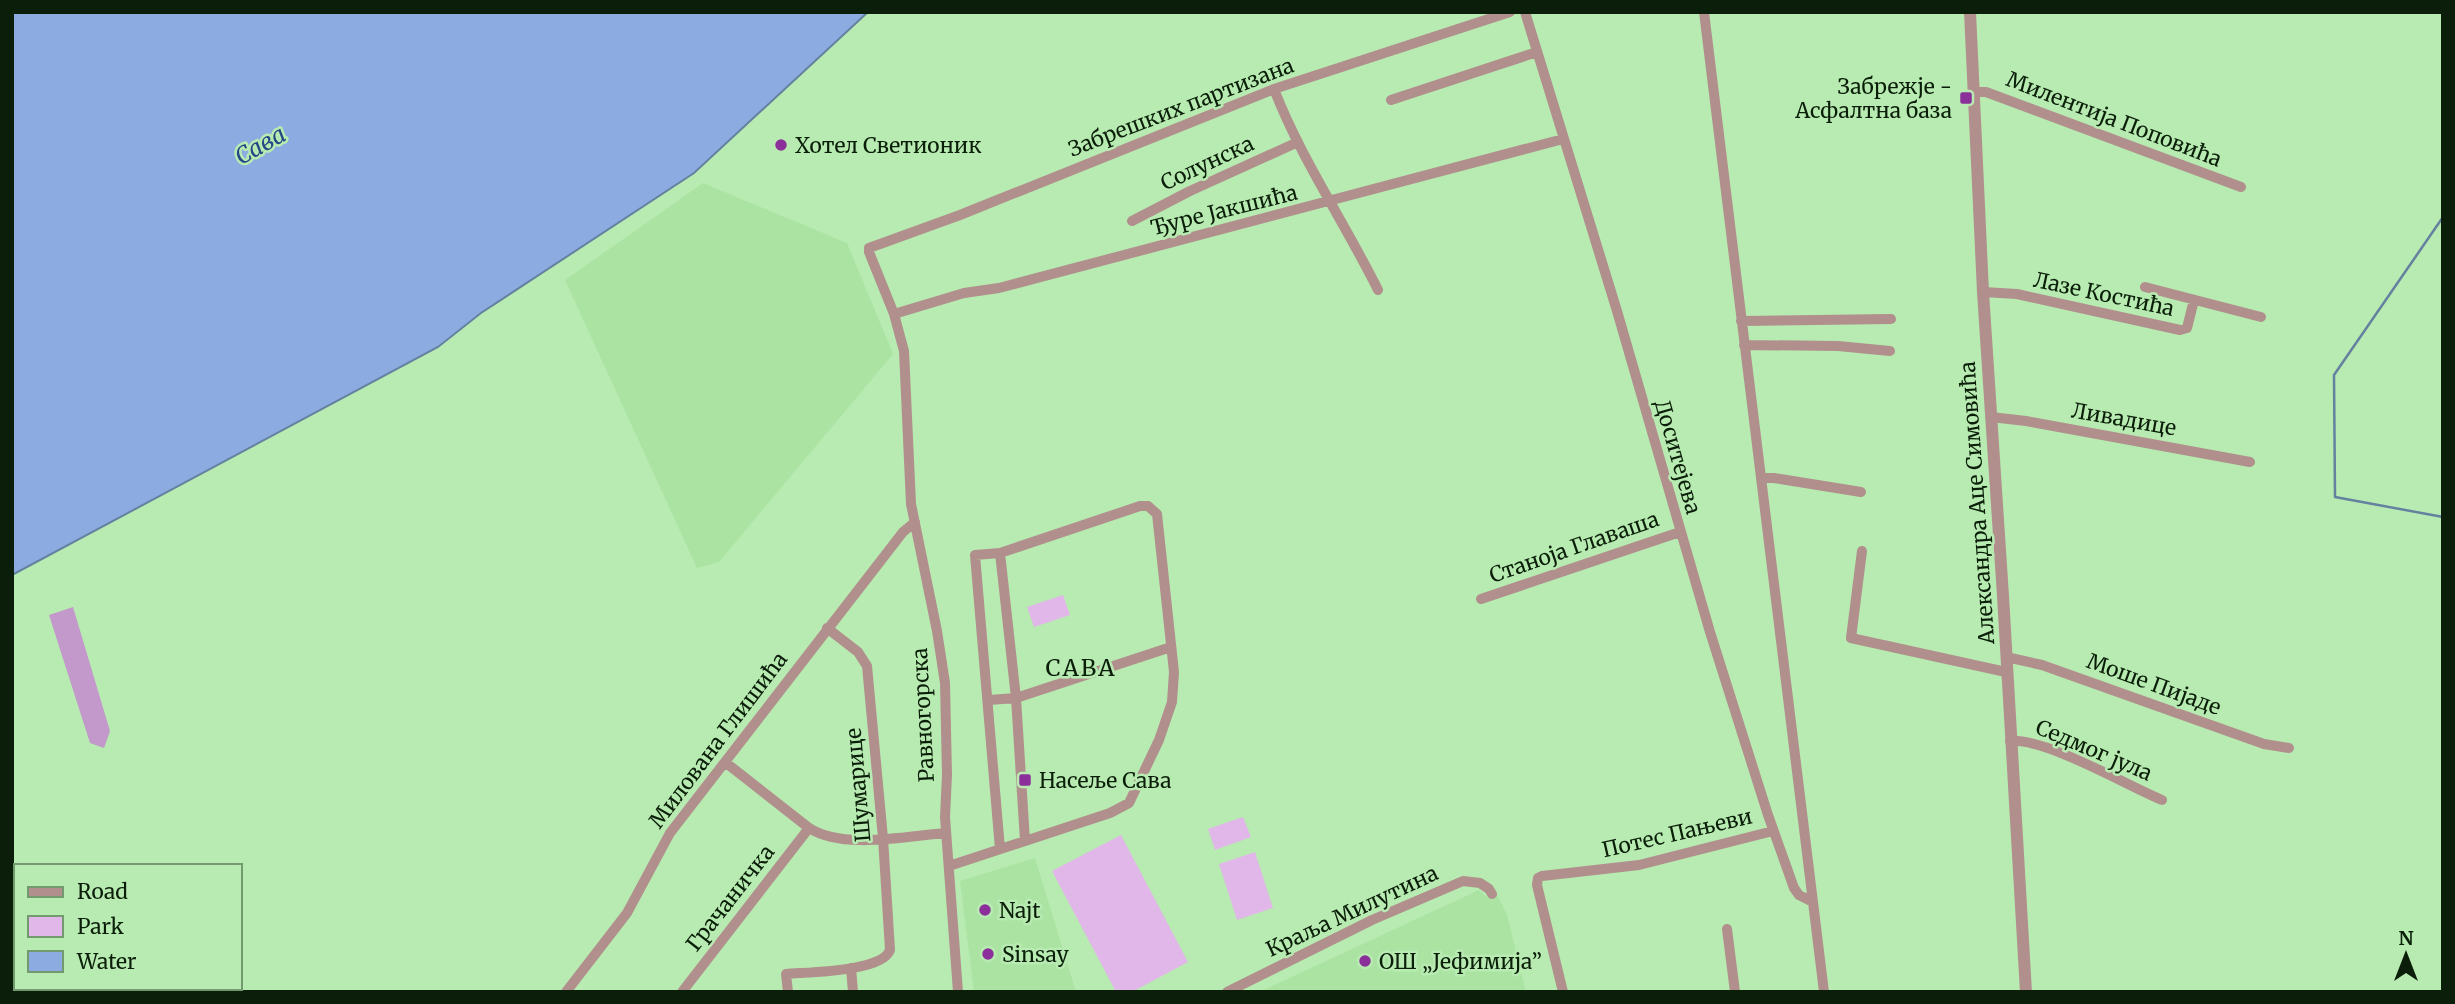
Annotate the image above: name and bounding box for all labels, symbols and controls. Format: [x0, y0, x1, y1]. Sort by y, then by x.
street label: Забрешких партизана [1064, 52, 1298, 162]
street label: Милентија Поповића [2003, 65, 2225, 173]
place label: Забрежје - Асфалтна база [1794, 73, 1952, 124]
marker: Забрежје - Асфалтна база [1958, 90, 1974, 106]
water label: Сава [229, 119, 291, 171]
street label: Солунска [1156, 130, 1258, 196]
place label: Хотел Светионик [795, 132, 982, 159]
marker: Хотел Светионик [773, 137, 789, 153]
street label: Ђуре Јакшића [1148, 179, 1300, 241]
street label: Лазе Костића [2031, 266, 2177, 322]
street label: Александра Аце Симовића [1954, 361, 2000, 646]
street label: Доситејева [1649, 397, 1707, 517]
street label: Ливадице [2069, 397, 2179, 442]
street label: Станоја Главаша [1486, 505, 1662, 589]
street label: Милована Глишића [643, 647, 793, 833]
street label: Равногорска [906, 647, 940, 783]
street label: Моше Пијаде [2083, 647, 2225, 721]
district label: САВА [1046, 653, 1116, 682]
street label: Седмог јула [2032, 713, 2156, 787]
street label: Шумарице [840, 727, 876, 843]
place label: Насеље Сава [1039, 767, 1172, 794]
marker: Насеље Сава [1017, 772, 1033, 788]
street label: Потес Пањеви [1599, 803, 1755, 863]
street label: Грачаничка [680, 839, 780, 957]
street label: Краља Милутина [1262, 859, 1442, 963]
legend [14, 864, 242, 990]
text: Road [77, 878, 128, 905]
place label: Najt [999, 897, 1040, 924]
marker: Najt [977, 902, 993, 918]
text: Park [77, 913, 124, 940]
north arrow [2371, 920, 2441, 990]
text: N [2398, 926, 2414, 950]
place label: Sinsay [1002, 941, 1069, 968]
marker: Sinsay [980, 946, 996, 962]
text: Water [76, 948, 136, 975]
place label: ОШ „Јефимија” [1379, 948, 1542, 975]
marker: ОШ „Јефимија” [1357, 953, 1373, 969]

